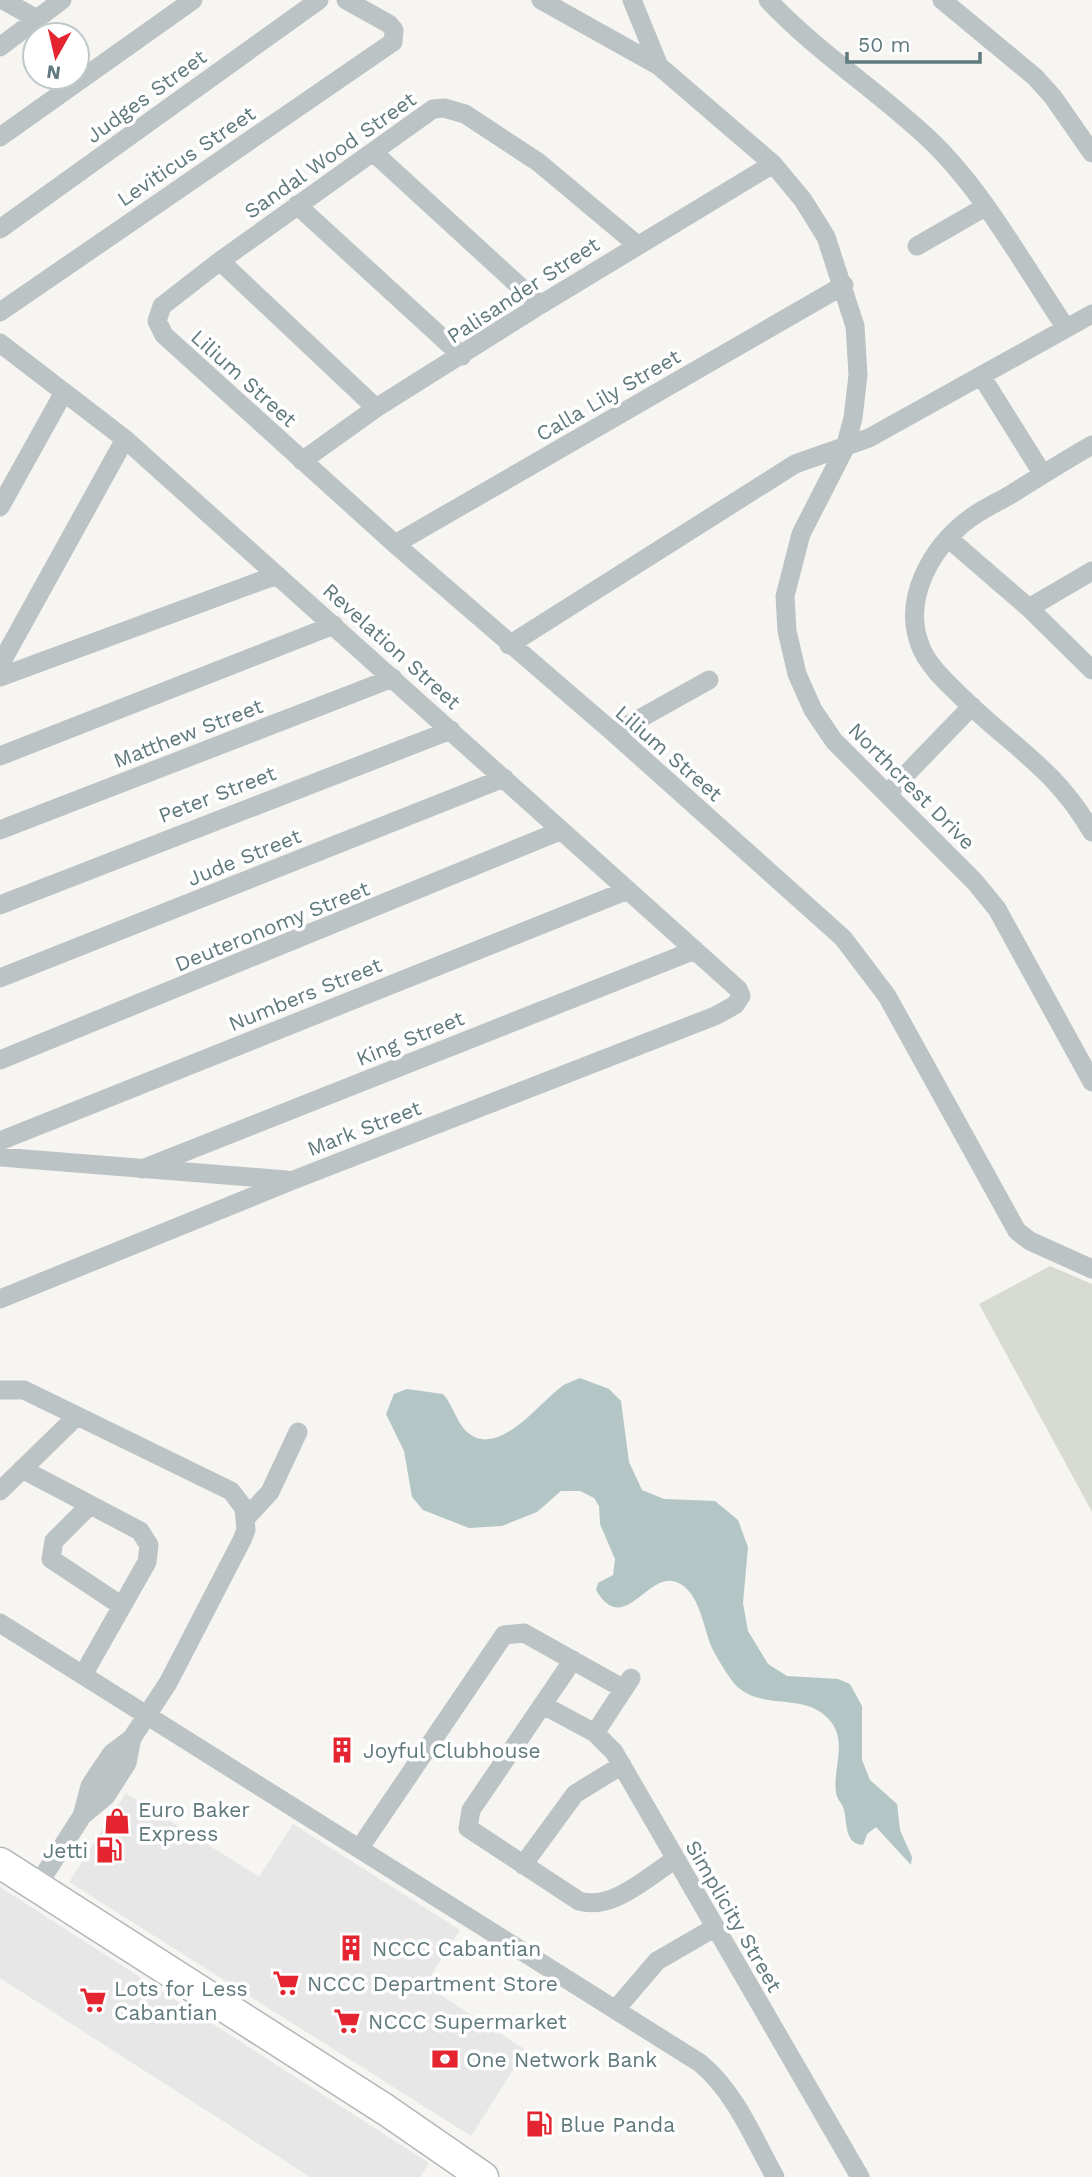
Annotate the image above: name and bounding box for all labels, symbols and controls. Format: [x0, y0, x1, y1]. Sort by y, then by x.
north arrow [21, 21, 91, 91]
scale bar [847, 21, 980, 65]
text: 50 m [858, 32, 910, 57]
street label: Judges Street [81, 44, 211, 148]
text: N [45, 60, 62, 85]
street label: Sandal Wood Street [239, 86, 421, 224]
street label: Leviticus Street [112, 100, 260, 211]
street label: Palisander Street [442, 231, 604, 349]
street label: Lilium Street [186, 324, 302, 432]
street label: Calla Lily Street [531, 343, 685, 446]
street label: Revelation Street [318, 578, 466, 715]
street label: Matthew Street [110, 693, 266, 773]
street label: Lilium Street [610, 700, 728, 806]
street label: Northcrest Drive [843, 717, 981, 855]
street label: Peter Street [155, 760, 279, 828]
street label: Jude Street [184, 823, 305, 891]
street label: Deuteronomy Street [171, 875, 373, 977]
street label: Numbers Street [225, 952, 385, 1036]
street label: King Street [353, 1005, 468, 1071]
street label: Mark Street [303, 1095, 425, 1161]
building icon: Joyful Clubhouse [327, 1735, 357, 1765]
place label: Joyful Clubhouse [363, 1738, 541, 1763]
place label: Euro Baker Express [138, 1797, 250, 1846]
shop icon: Euro Baker Express [102, 1806, 132, 1836]
fuel station icon: Jetti [94, 1835, 124, 1865]
street label: Simplicity Street [680, 1836, 788, 1996]
place label: Jetti [43, 1838, 88, 1863]
building icon: NCCC Cabantian [336, 1933, 366, 1963]
place label: NCCC Cabantian [372, 1936, 541, 1961]
supermarket icon: NCCC Department Store [271, 1968, 301, 1998]
place label: NCCC Department Store [307, 1971, 558, 1996]
place label: Lots for Less Cabantian [114, 1976, 248, 2025]
supermarket icon: Lots for Less Cabantian [78, 1985, 108, 2015]
supermarket icon: NCCC Supermarket [332, 2006, 362, 2036]
place label: NCCC Supermarket [368, 2009, 567, 2034]
bank icon: One Network Bank [430, 2044, 460, 2074]
place label: One Network Bank [466, 2047, 657, 2072]
fuel station icon: Blue Panda [524, 2109, 554, 2139]
place label: Blue Panda [560, 2112, 675, 2137]

